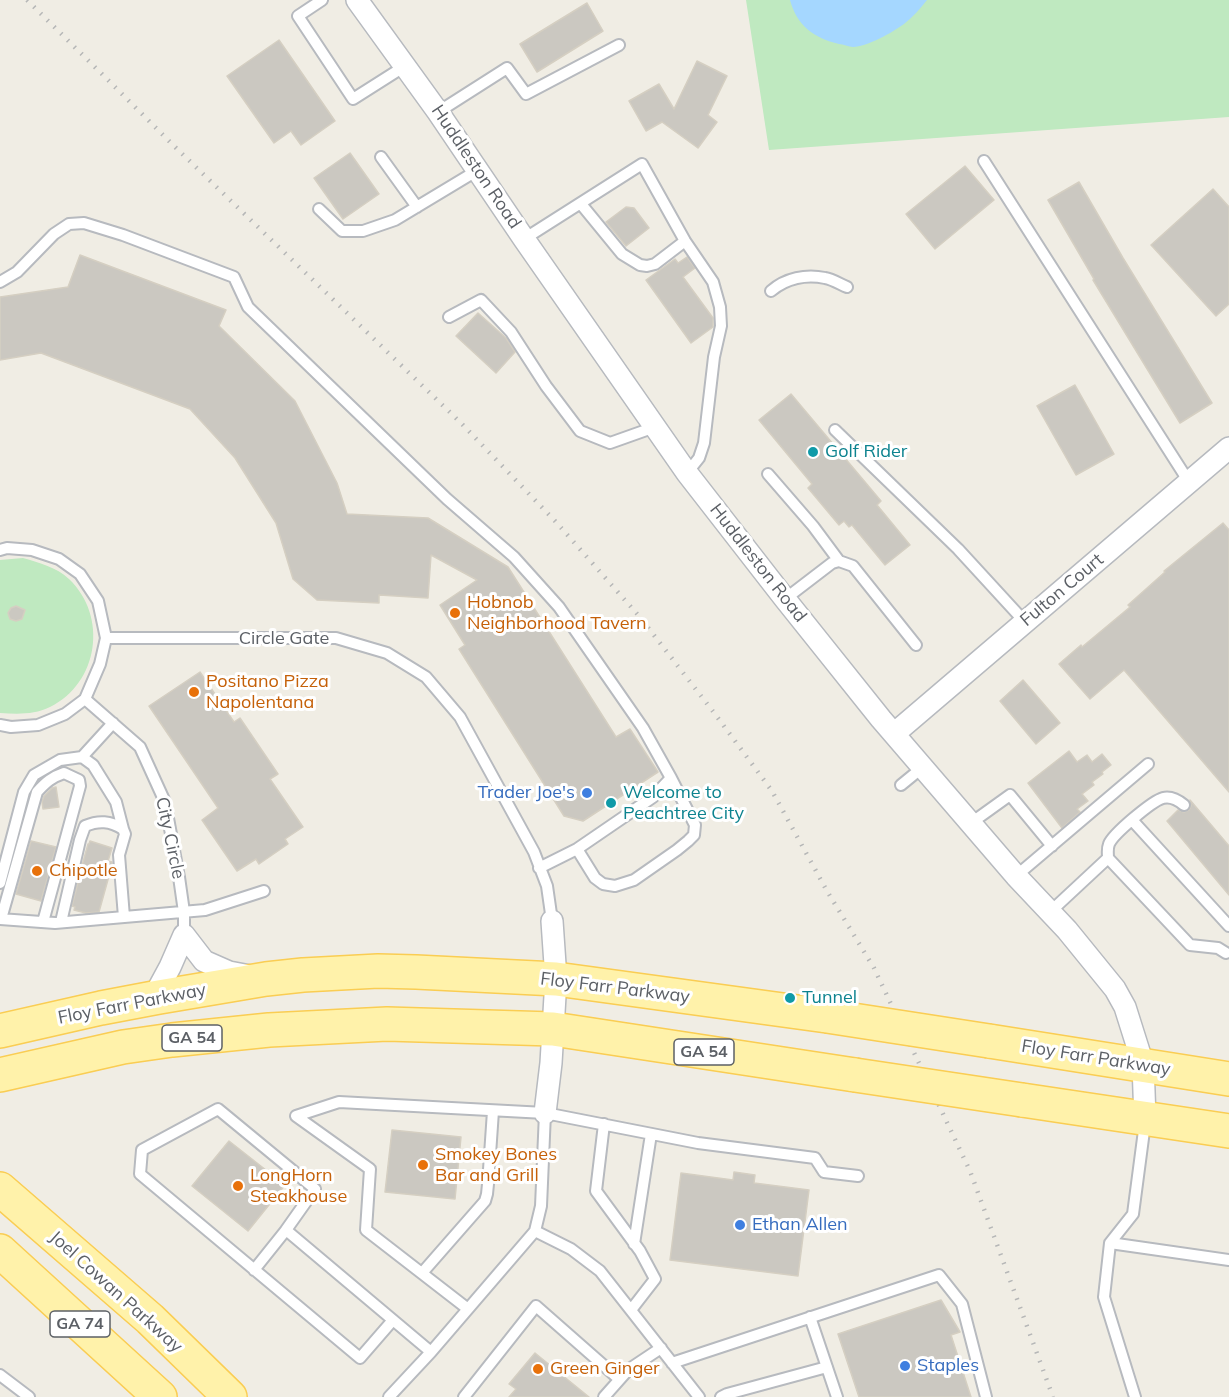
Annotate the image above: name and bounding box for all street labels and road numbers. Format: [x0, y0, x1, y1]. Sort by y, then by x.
street label: Huddleston Road [427, 101, 525, 233]
street label: Huddleston Road [705, 499, 811, 627]
street label: Fulton Court [1016, 549, 1108, 631]
street label: Circle Gate [239, 628, 329, 650]
street label: City Circle [151, 795, 189, 881]
street label: Floy Farr Parkway [539, 968, 691, 1008]
street label: Floy Farr Parkway [56, 979, 208, 1029]
road number: GA 54 [162, 1025, 222, 1051]
street label: Floy Farr Parkway [1020, 1036, 1172, 1080]
road number: GA 54 [674, 1039, 734, 1065]
street label: Joel Cowan Parkway [45, 1227, 187, 1357]
road number: GA 74 [50, 1311, 110, 1337]

